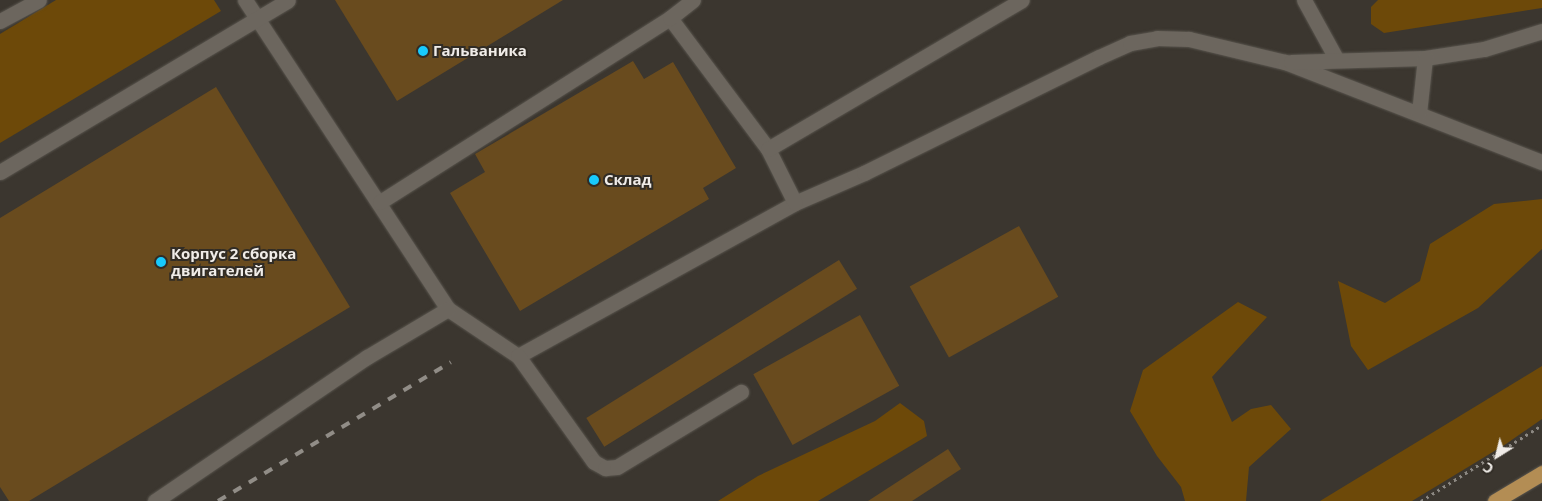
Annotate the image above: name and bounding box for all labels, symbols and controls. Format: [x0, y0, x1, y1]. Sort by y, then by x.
place label: Гальваника [433, 42, 527, 60]
marker: Гальваника [417, 45, 429, 57]
place label: Склад [604, 171, 652, 189]
marker: Склад [588, 174, 600, 186]
place label: Корпус 2 сборка двигателей [171, 244, 296, 279]
marker: Корпус 2 сборка двигателей [155, 256, 167, 268]
north arrow [1472, 431, 1522, 481]
text: С [1479, 458, 1497, 479]

